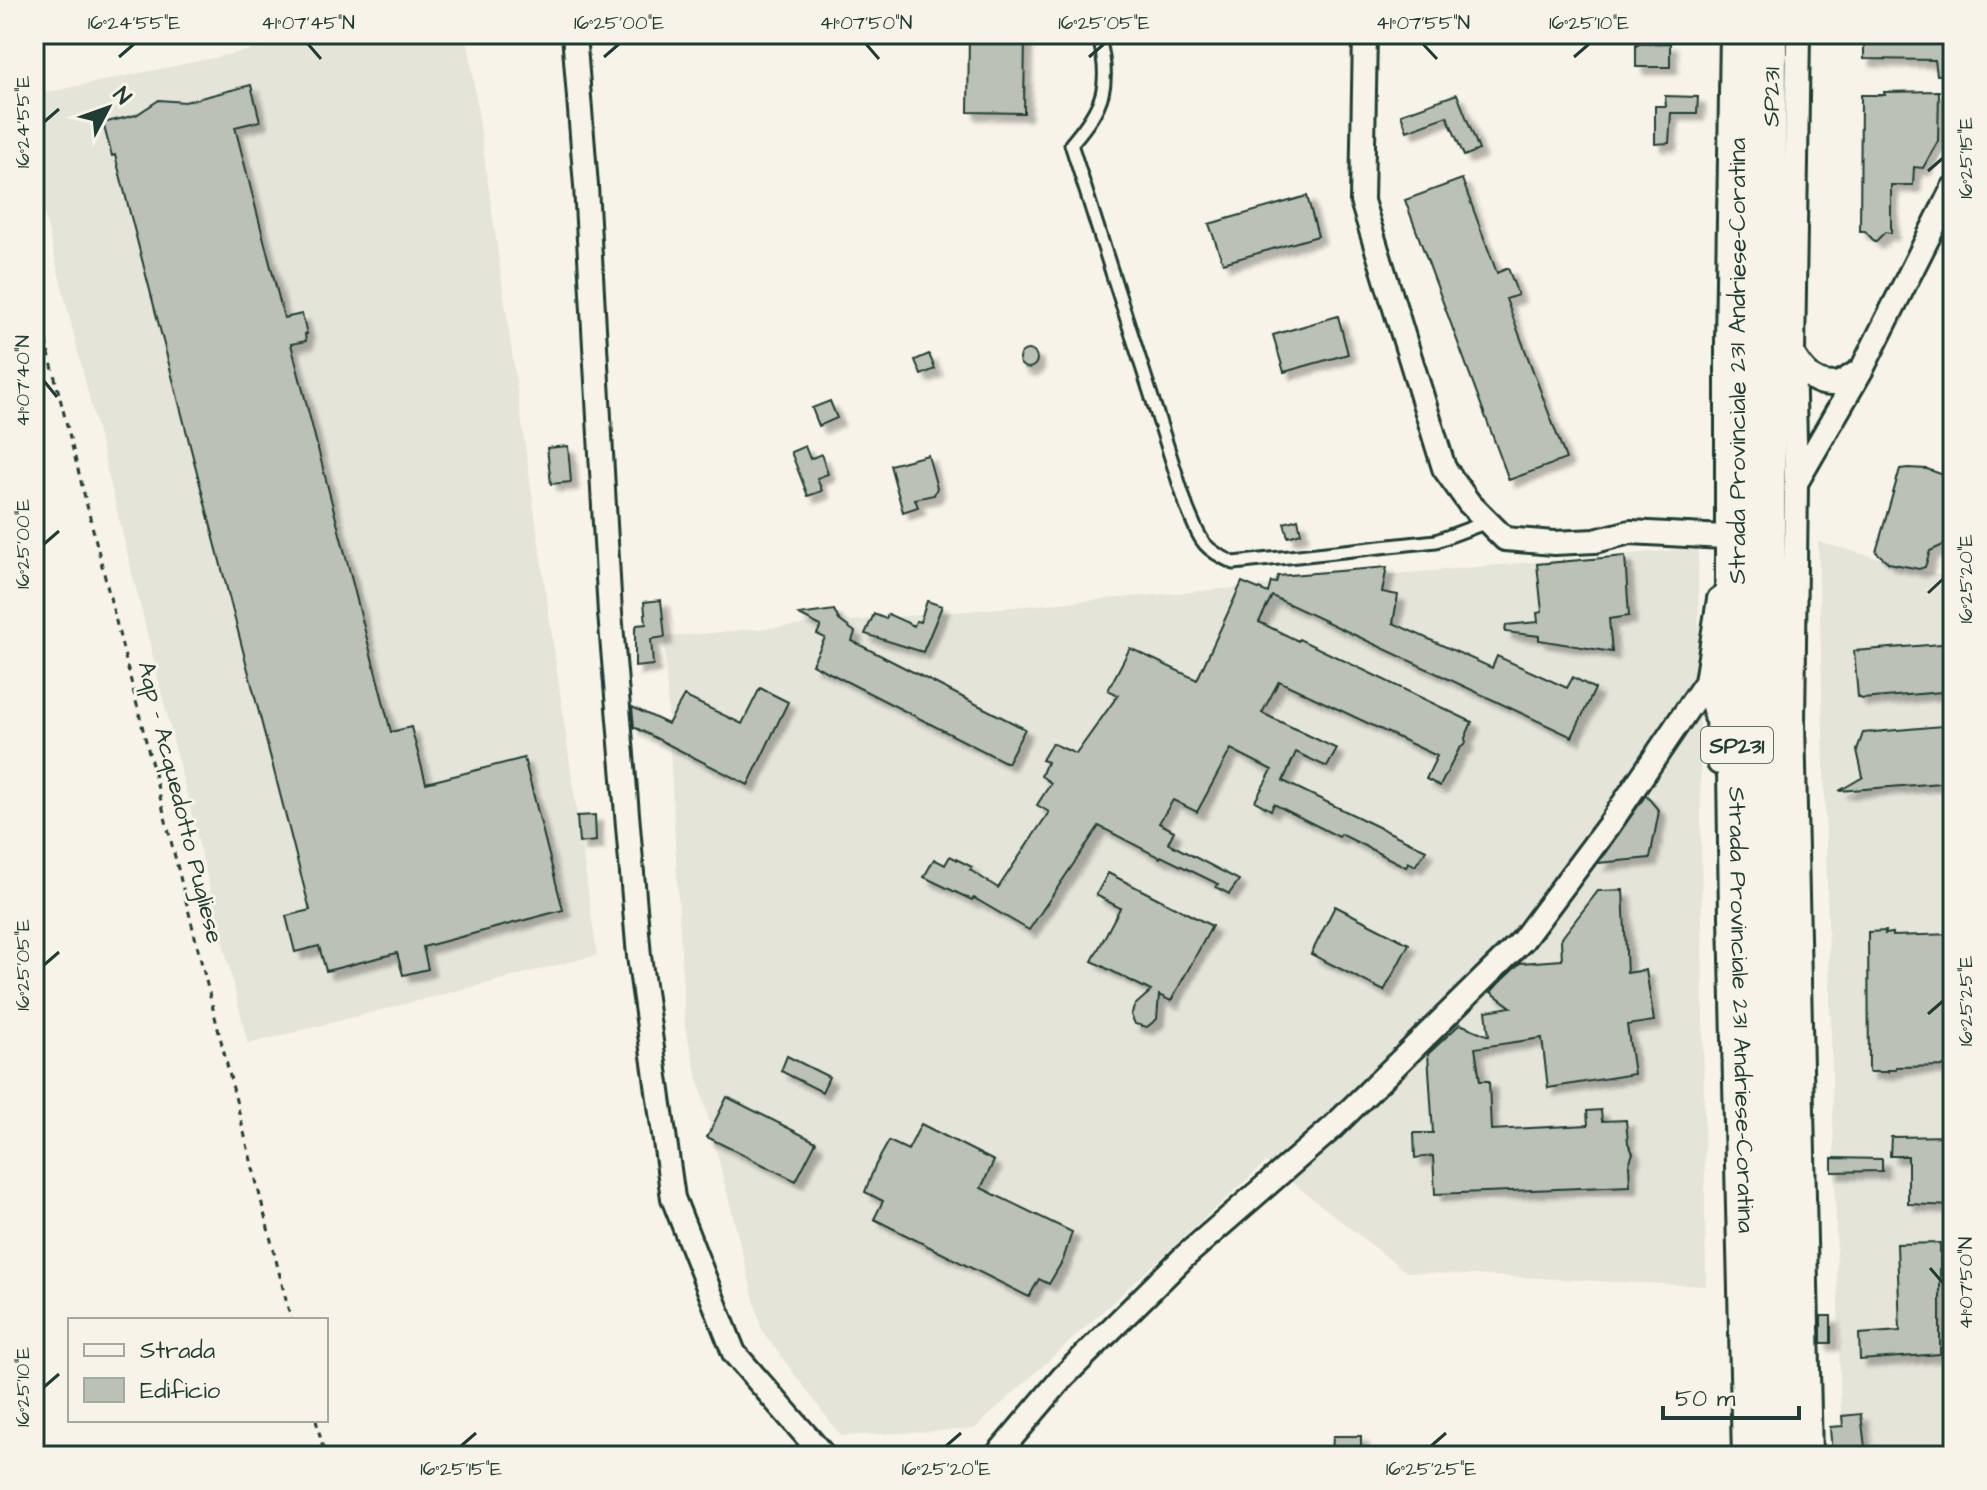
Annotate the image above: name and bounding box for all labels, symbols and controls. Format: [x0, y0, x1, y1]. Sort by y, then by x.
text: 16°24'55"E [88, 9, 180, 37]
text: 41°07'45"N [261, 9, 355, 37]
text: 16°25'00"E [574, 9, 664, 37]
text: 41°07'50"N [820, 9, 912, 37]
text: 16°25'05"E [1058, 9, 1150, 37]
text: 41°07'55"N [1376, 9, 1470, 37]
text: 16°25'10"E [1549, 9, 1629, 37]
street label: SP231 [1754, 67, 1790, 127]
north arrow [68, 68, 148, 148]
text: 16°24'55"E [9, 76, 37, 168]
text: N [106, 80, 138, 111]
text: 16°25'15"E [1952, 117, 1980, 199]
street label: Strada Provinciale 231 Andriese-Coratina [1721, 138, 1755, 584]
text: 41°07'40"N [9, 335, 37, 427]
text: 16°25'00"E [9, 499, 37, 589]
text: 16°25'20"E [1952, 534, 1980, 623]
street label: Aqp - Acquedotto Pugliese [128, 658, 232, 947]
road number: SP231 [1701, 727, 1773, 763]
street label: Strada Provinciale 231 Andriese-Coratina [1719, 786, 1763, 1234]
text: 16°25'05"E [9, 919, 37, 1011]
text: 16°25'25"E [1952, 956, 1980, 1046]
text: 41°07'50"N [1952, 1237, 1980, 1329]
legend [68, 1318, 328, 1422]
text: Strada [140, 1334, 215, 1368]
text: 16°25'10"E [9, 1347, 37, 1427]
scale bar [1663, 1370, 1799, 1420]
text: Edificio [140, 1374, 221, 1408]
text: 50 m [1675, 1382, 1736, 1416]
text: 16°25'15"E [420, 1455, 502, 1483]
text: 16°25'20"E [902, 1455, 991, 1483]
text: 16°25'25"E [1386, 1455, 1476, 1483]

